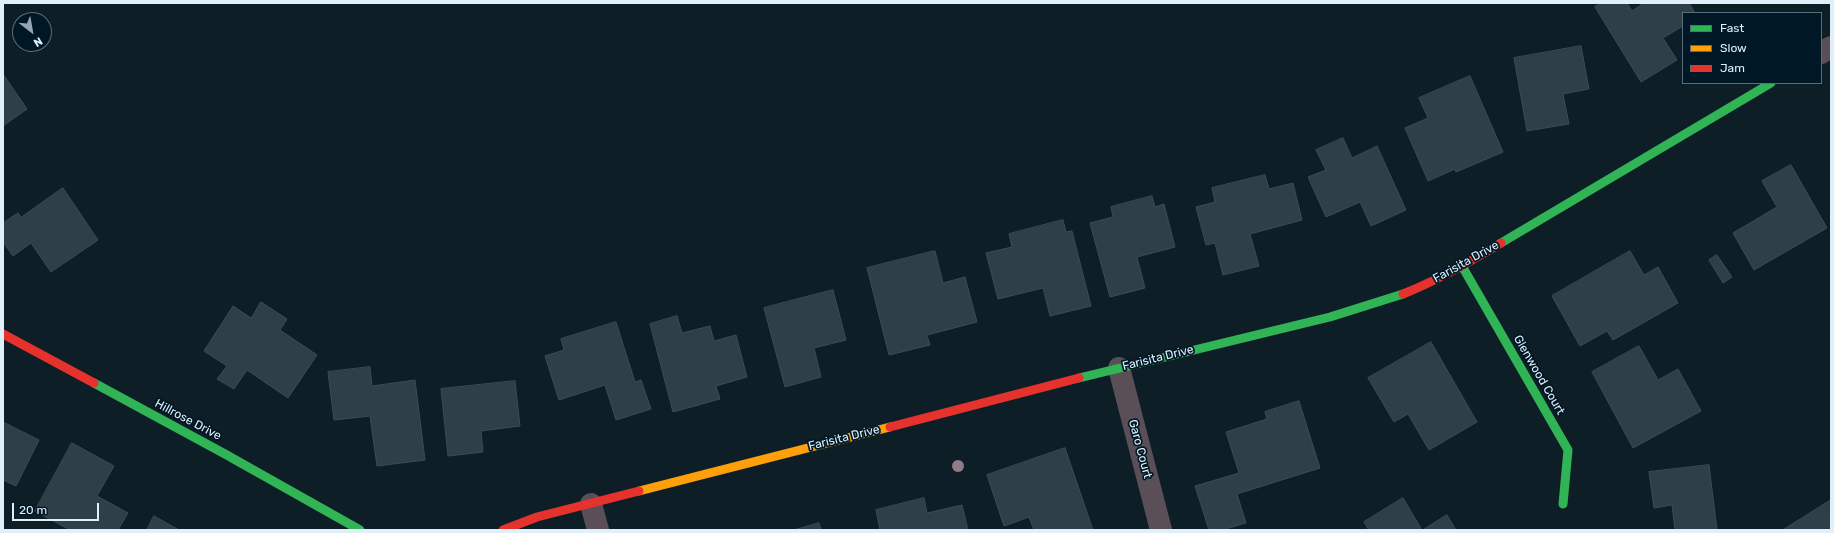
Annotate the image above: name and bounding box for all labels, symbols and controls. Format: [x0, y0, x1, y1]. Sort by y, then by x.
north arrow [12, 12, 52, 52]
legend [1682, 12, 1822, 84]
text: Fast [1720, 21, 1744, 35]
text: N [31, 34, 45, 49]
text: Slow [1720, 41, 1747, 55]
text: Jam [1720, 61, 1745, 75]
street label: Farisita Drive [1431, 238, 1501, 286]
street label: Glenwood Court [1510, 333, 1568, 417]
street label: Farisita Drive [1121, 342, 1195, 374]
street label: Hillrose Drive [152, 396, 224, 444]
street label: Garo Court [1125, 418, 1155, 480]
street label: Farisita Drive [807, 422, 881, 454]
scale bar [14, 495, 101, 521]
text: 20 m [19, 503, 47, 517]

